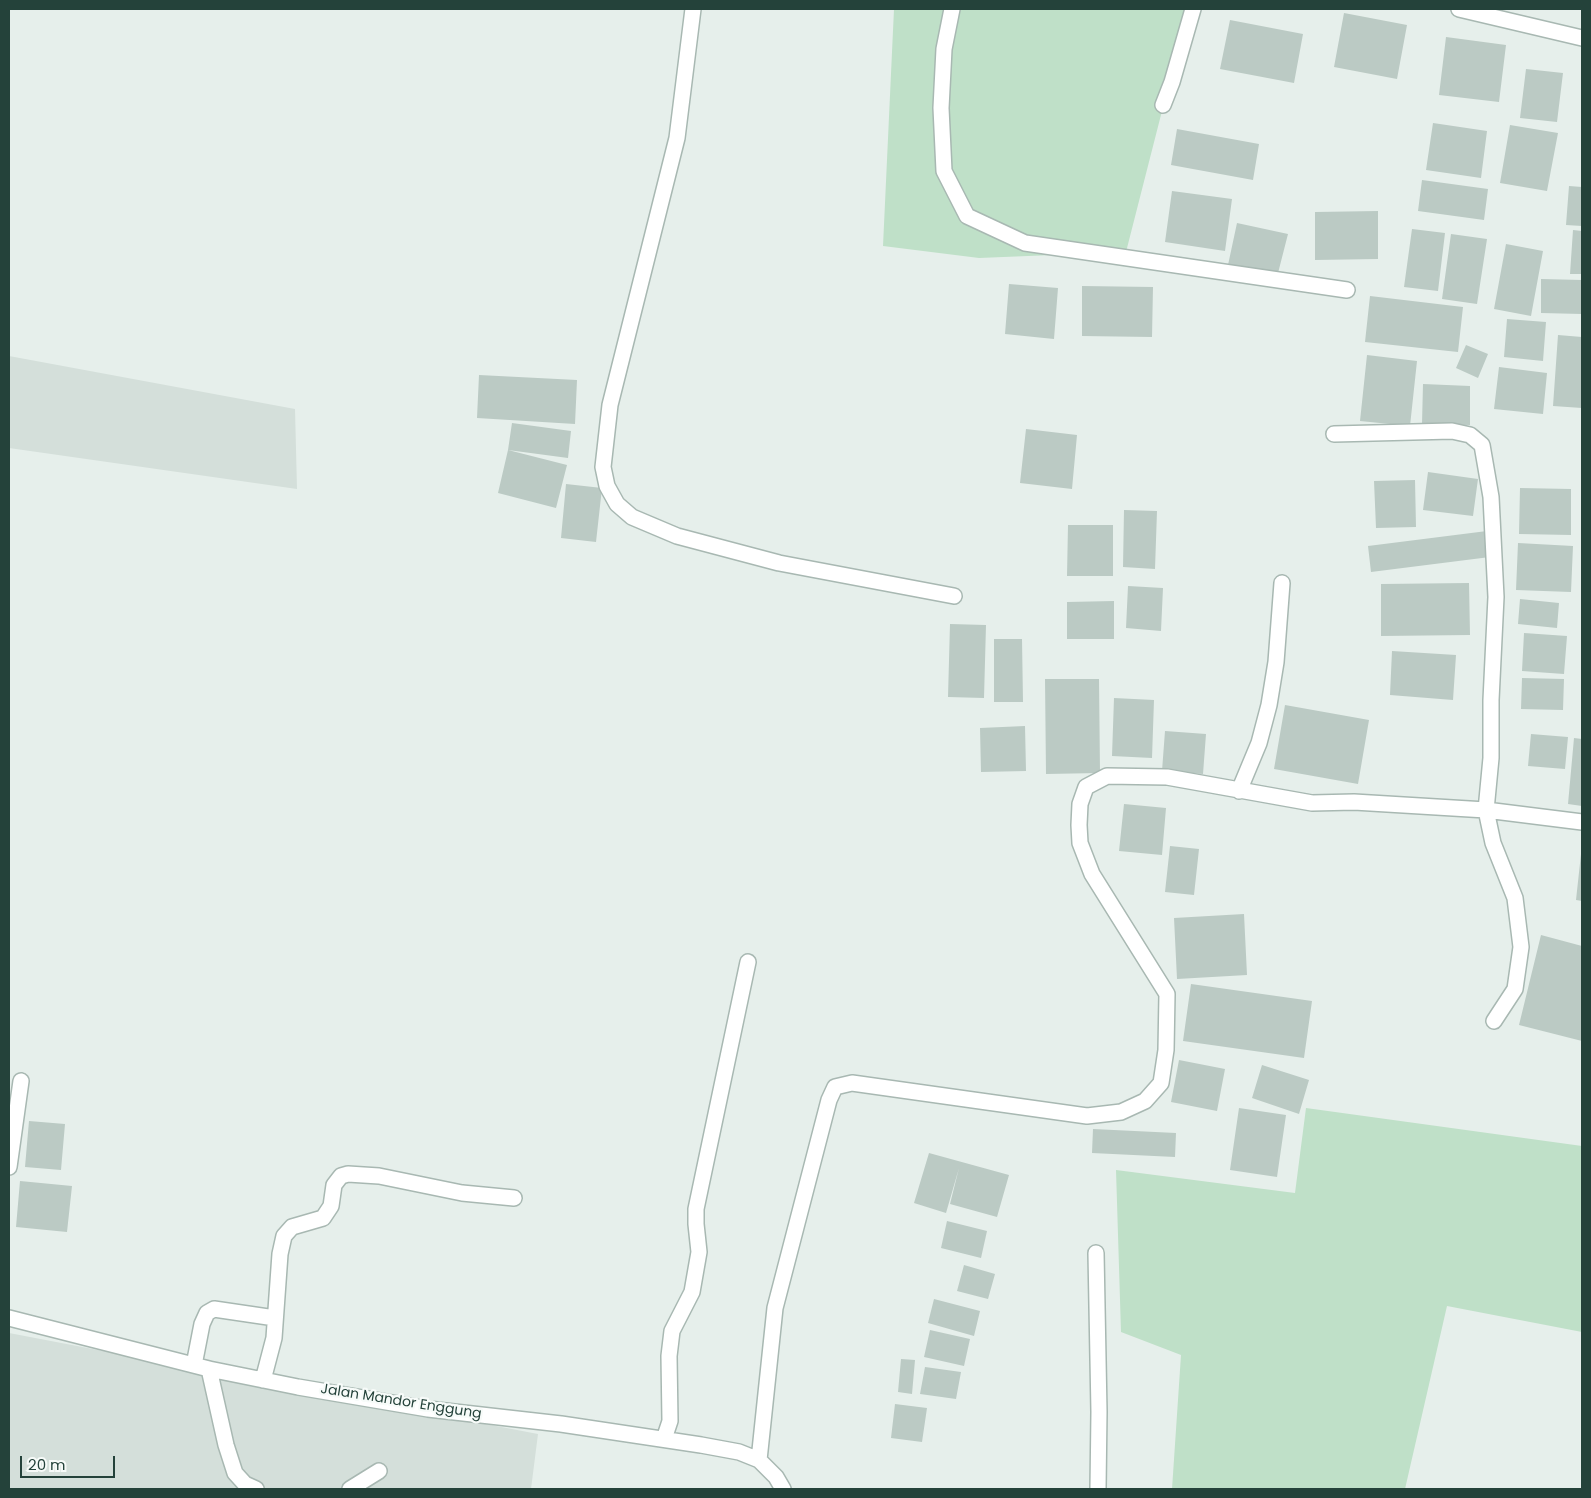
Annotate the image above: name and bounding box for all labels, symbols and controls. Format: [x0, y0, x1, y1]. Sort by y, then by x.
street label: Jalan Mandor Enggung [319, 1381, 483, 1423]
scale bar [22, 1446, 118, 1478]
text: 20 m [28, 1454, 66, 1475]

